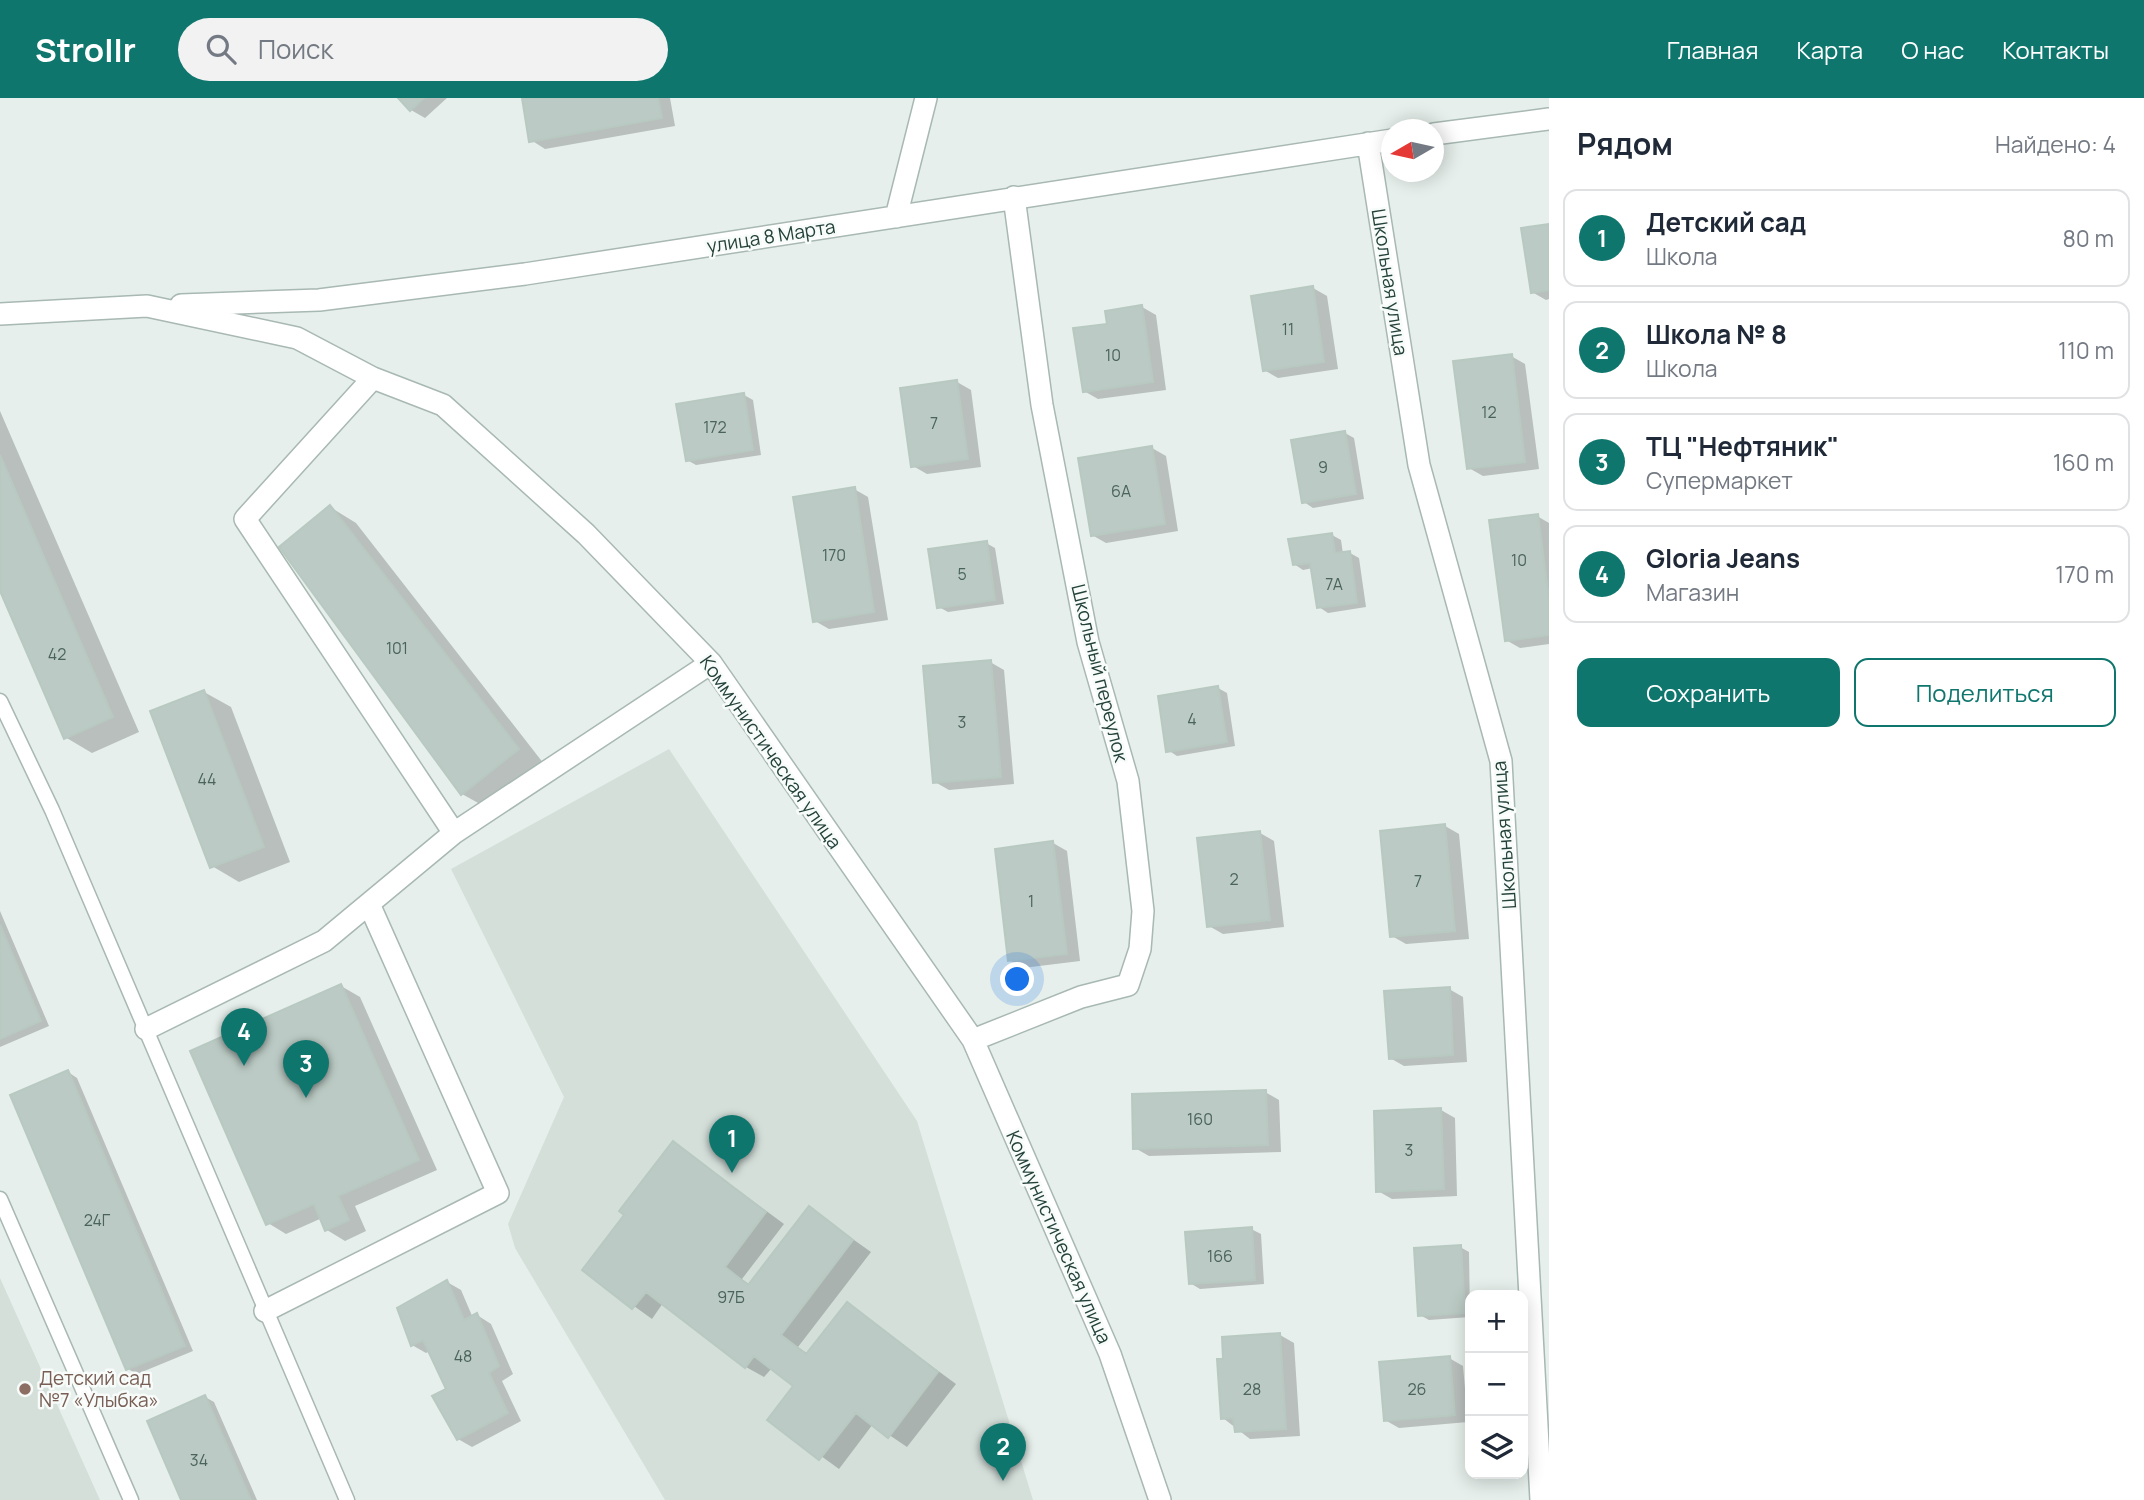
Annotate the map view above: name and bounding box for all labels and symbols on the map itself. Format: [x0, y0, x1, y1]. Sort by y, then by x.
north arrow [1381, 119, 1444, 182]
street label: Школьная улица [1366, 207, 1414, 357]
street label: улица 8 Марта [705, 213, 837, 259]
house number: 11 [1282, 318, 1294, 340]
house number: 10 [1105, 344, 1121, 366]
house number: 12 [1481, 401, 1497, 423]
house number: 7 [930, 412, 938, 434]
house number: 172 [703, 416, 727, 438]
house number: 9 [1318, 456, 1328, 478]
house number: 6А [1111, 480, 1131, 502]
house number: 170 [822, 544, 846, 566]
house number: 10 [1511, 549, 1527, 571]
house number: 5 [957, 563, 967, 585]
house number: 7А [1325, 573, 1343, 595]
street label: Школьный переулок [1065, 581, 1135, 765]
house number: 101 [386, 637, 408, 659]
house number: 42 [48, 643, 66, 665]
street label: Коммунистическая улица [694, 650, 848, 854]
house number: 4 [1187, 708, 1197, 730]
house number: 3 [958, 711, 966, 733]
street label: Школьная улица [1486, 760, 1522, 910]
house number: 44 [197, 768, 217, 790]
house number: 2 [1229, 868, 1239, 890]
house number: 7 [1414, 870, 1422, 892]
house number: 1 [1028, 890, 1034, 912]
your location [1000, 962, 1034, 996]
pin: 4 [221, 1008, 267, 1066]
pin: 3 [283, 1040, 329, 1098]
house number: 160 [1187, 1108, 1213, 1130]
pin: 1 [709, 1115, 755, 1173]
street label: Коммунистическая улица [1000, 1126, 1118, 1348]
house number: 3 [1405, 1139, 1413, 1161]
house number: 24Г [84, 1209, 111, 1231]
house number: 166 [1207, 1245, 1233, 1267]
house number: 97Б [717, 1286, 745, 1308]
house number: 48 [454, 1345, 472, 1367]
place label: Детский сад №7 «Улыбка» [39, 1365, 159, 1413]
house number: 28 [1243, 1378, 1261, 1400]
house number: 26 [1407, 1378, 1427, 1400]
marker: Детский сад №7 «Улыбка» [17, 1381, 33, 1397]
pin: 2 [980, 1423, 1026, 1481]
house number: 34 [190, 1449, 208, 1471]

